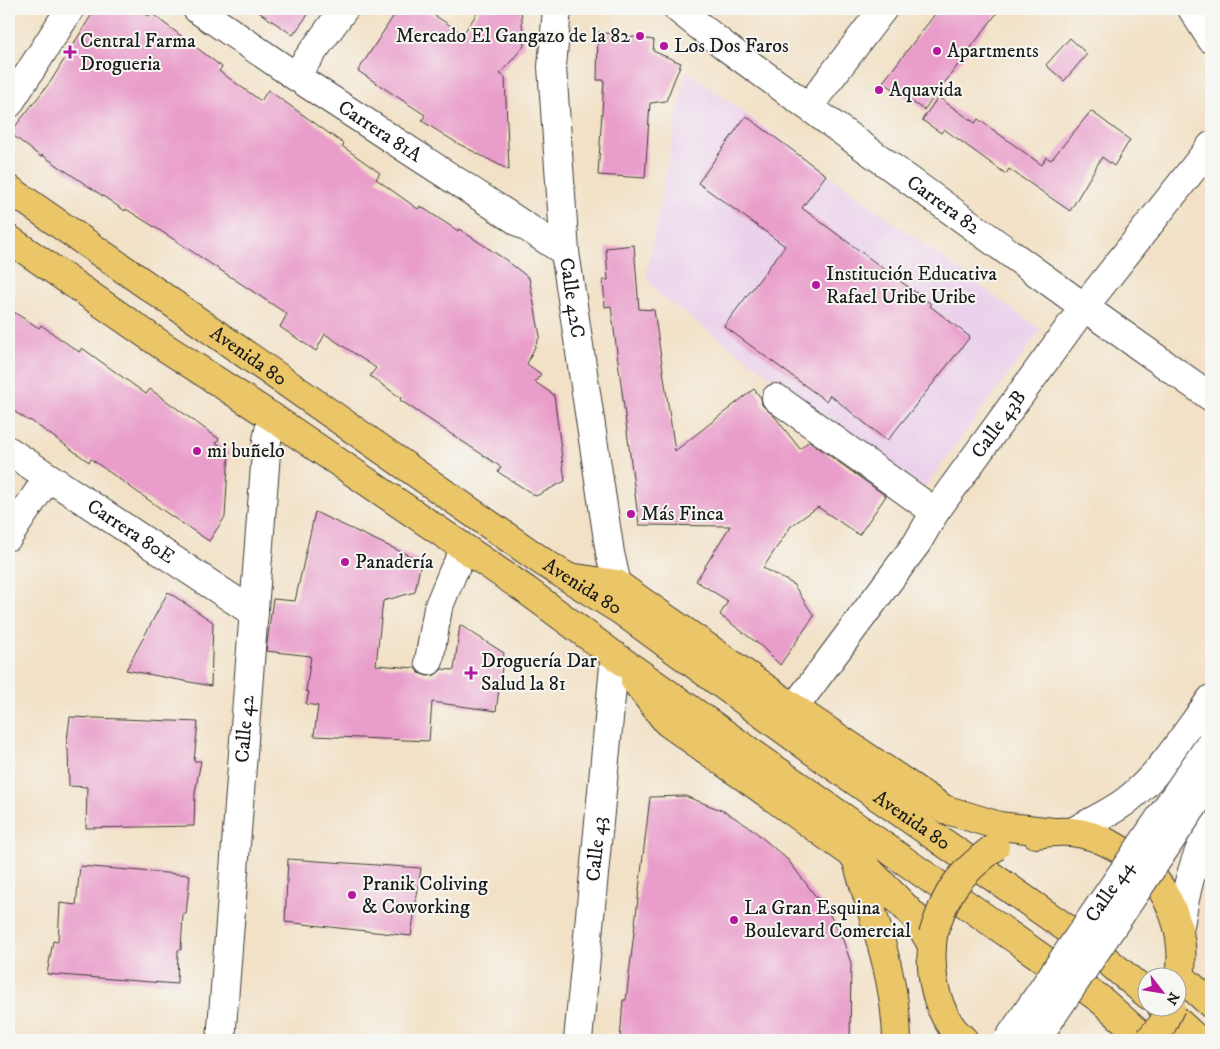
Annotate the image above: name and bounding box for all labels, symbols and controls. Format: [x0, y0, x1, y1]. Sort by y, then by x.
place label: Mercado El Gangazo de la 82 [396, 24, 630, 49]
place label: Central Farma Drogueria [80, 29, 196, 77]
marker: Mercado El Gangazo de la 82 [634, 30, 646, 42]
place label: Los Dos Faros [674, 34, 789, 59]
place label: Apartments [947, 39, 1039, 64]
marker: Los Dos Faros [658, 40, 670, 52]
marker: Apartments [931, 45, 943, 57]
marker: Central Farma Drogueria [64, 46, 76, 58]
place label: Aquavida [889, 78, 963, 103]
marker: Aquavida [873, 84, 885, 96]
street label: Carrera 81A [333, 95, 427, 168]
street label: Carrera 82 [902, 170, 985, 240]
street label: Calle 42C [553, 256, 590, 340]
place label: Institución Educativa Rafael Uribe Uribe [826, 262, 997, 310]
marker: Institución Educativa Rafael Uribe Uribe [810, 279, 822, 291]
street label: Avenida 80 [205, 321, 292, 392]
street label: Calle 43B [966, 385, 1032, 463]
place label: mi buñelo [207, 439, 285, 464]
marker: mi buñelo [191, 445, 203, 457]
street label: Carrera 80E [82, 493, 179, 570]
place label: Más Finca [641, 502, 724, 527]
marker: Más Finca [625, 508, 637, 520]
place label: Panadería [355, 550, 434, 575]
street label: Avenida 80 [538, 553, 627, 621]
marker: Panadería [339, 556, 351, 568]
place label: Droguería Dar Salud la 81 [481, 649, 598, 697]
marker: Droguería Dar Salud la 81 [465, 667, 477, 679]
street label: Calle 42 [230, 694, 260, 764]
street label: Avenida 80 [868, 785, 955, 856]
street label: Calle 43 [581, 815, 612, 883]
street label: Calle 44 [1080, 855, 1140, 927]
place label: Pranik Coliving & Coworking [362, 872, 488, 920]
marker: Pranik Coliving & Coworking [346, 889, 358, 901]
place label: La Gran Esquina Boulevard Comercial [744, 896, 911, 944]
marker: La Gran Esquina Boulevard Comercial [728, 914, 740, 926]
north arrow [1138, 966, 1188, 1016]
text: N [1161, 989, 1183, 1008]

